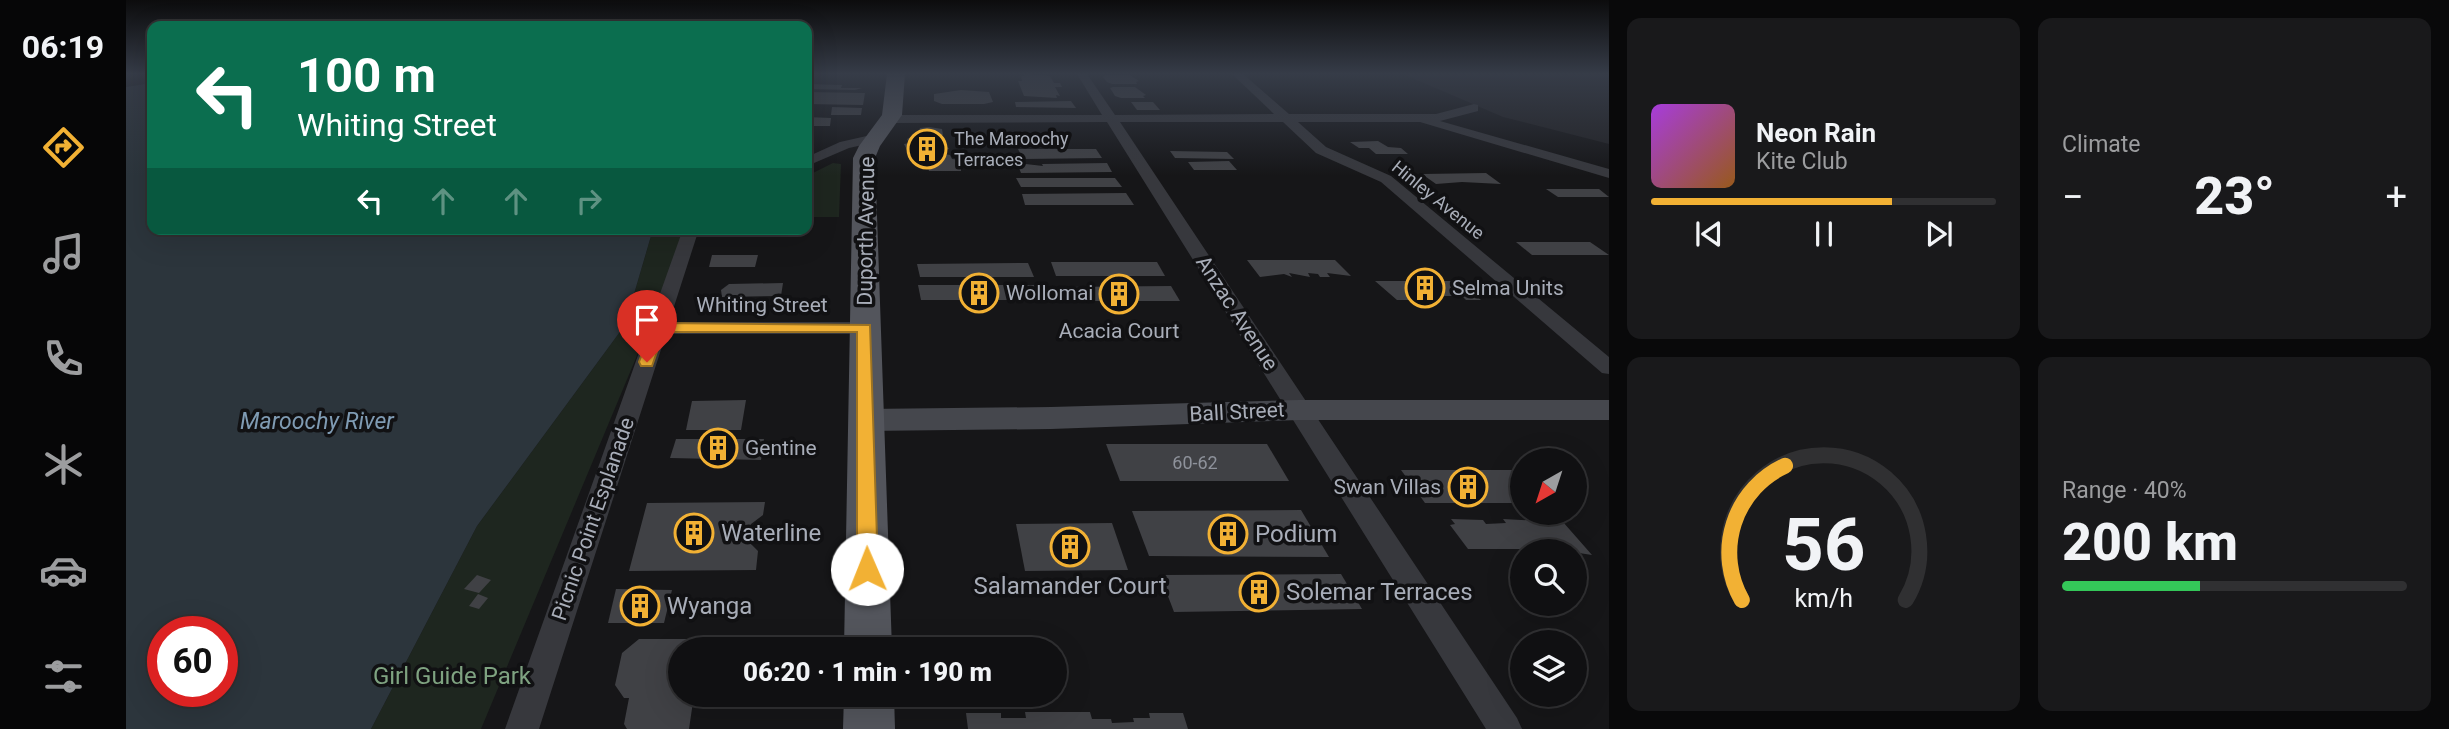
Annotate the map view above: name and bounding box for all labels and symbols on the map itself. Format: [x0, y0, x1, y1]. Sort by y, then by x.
building icon: The Maroochy Terraces [906, 128, 948, 170]
place label: The Maroochy Terraces [954, 128, 1069, 170]
street label: Duporth Avenue [853, 156, 879, 306]
street label: Hinley Avenue [1388, 156, 1489, 243]
street label: Anzac Avenue [1191, 251, 1283, 375]
building icon: Selma Units [1404, 267, 1446, 309]
building icon: Wollomai [958, 272, 1000, 314]
building icon: Acacia Court [1098, 273, 1140, 315]
place label: Selma Units [1452, 276, 1564, 300]
place label: Wollomai [1006, 281, 1093, 305]
pin [617, 290, 677, 362]
street label: Whiting Street [696, 293, 828, 317]
place label: Acacia Court [1059, 319, 1179, 343]
street label: Ball Street [1189, 398, 1285, 426]
water label: Maroochy River [240, 408, 395, 435]
street label: Picnic Point Esplanade [547, 414, 639, 624]
building icon: Gentine [697, 427, 739, 469]
place label: Gentine [745, 436, 817, 460]
north arrow [1510, 448, 1587, 525]
house number: 60-62 [1172, 452, 1218, 473]
building icon: Swan Villas [1447, 466, 1489, 508]
place label: Swan Villas [1334, 475, 1441, 499]
building icon: Waterline [673, 512, 715, 554]
building icon: Podium [1207, 513, 1249, 555]
place label: Waterline [721, 519, 821, 547]
place label: Podium [1255, 520, 1337, 548]
building icon: Salamander Court [1049, 526, 1091, 568]
position arrow [830, 532, 904, 606]
building icon: Solemar Terraces [1238, 571, 1280, 613]
place label: Salamander Court [973, 572, 1167, 600]
place label: Solemar Terraces [1286, 578, 1473, 606]
building icon: Wyanga [619, 585, 661, 627]
place label: Wyanga [667, 592, 752, 620]
speed limit sign: 60 [147, 616, 238, 707]
park label: Girl Guide Park [373, 662, 532, 690]

